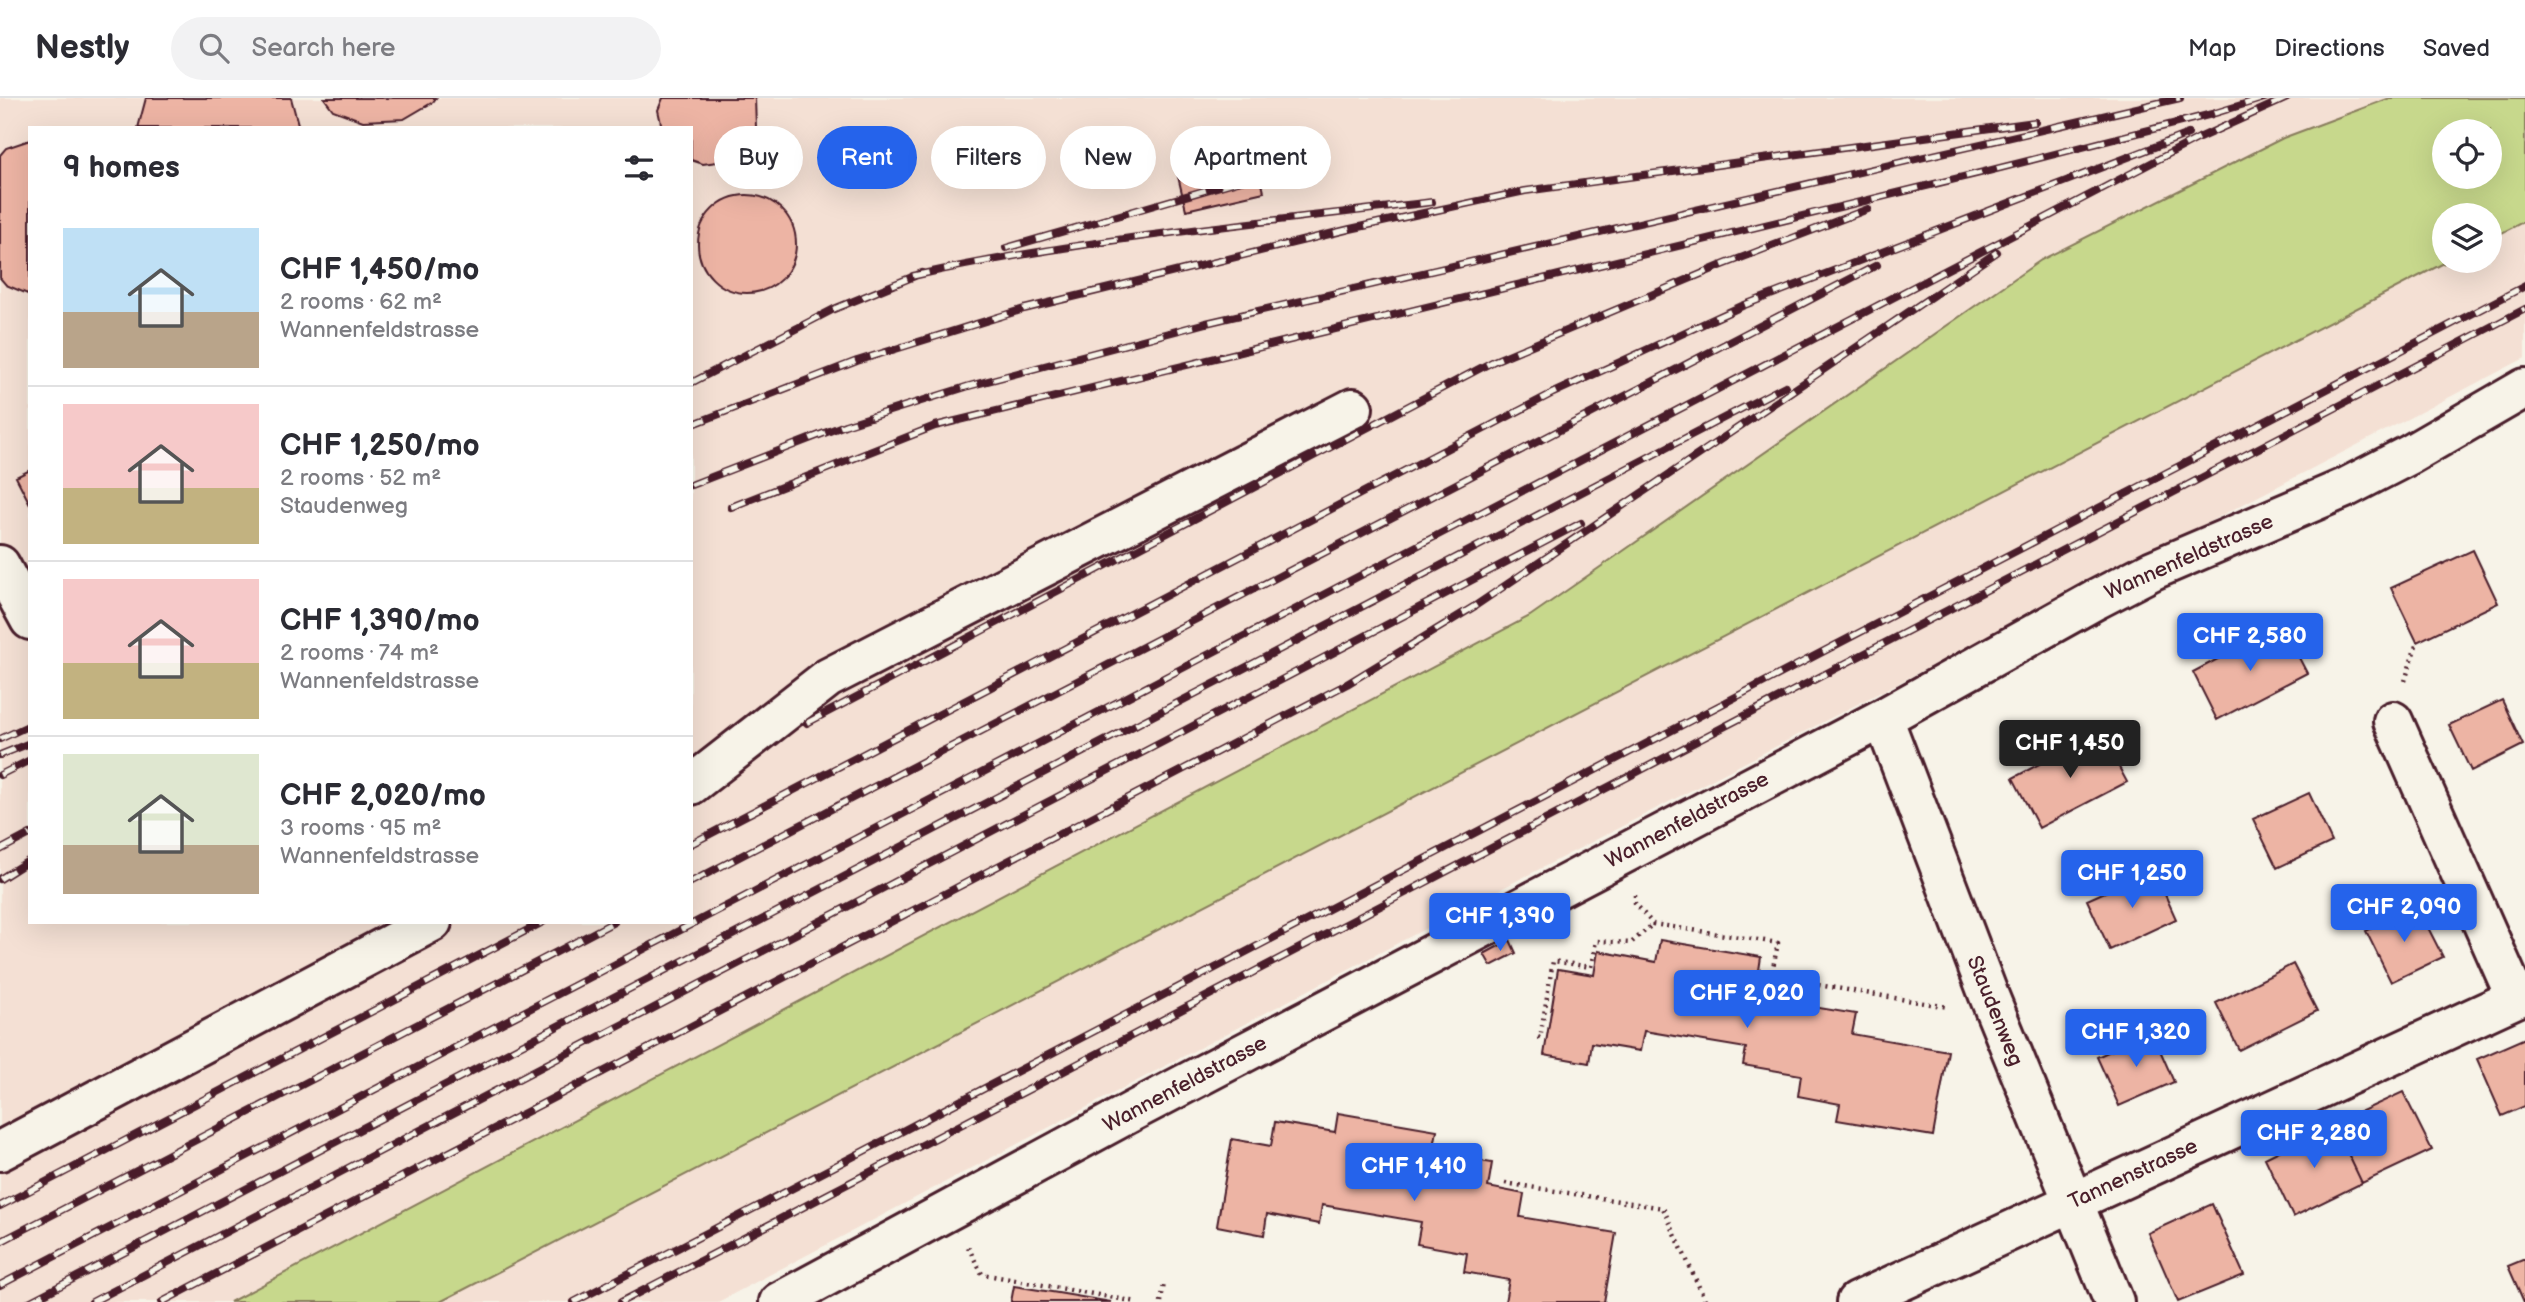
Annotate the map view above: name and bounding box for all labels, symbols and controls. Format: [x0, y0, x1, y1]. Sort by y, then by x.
search box [171, 17, 661, 80]
text: Nestly [35, 28, 129, 68]
icon: search [195, 29, 233, 67]
text: Search here [251, 33, 395, 64]
text: Map [2188, 34, 2236, 63]
text: Directions [2274, 34, 2385, 63]
text: Saved [2423, 34, 2490, 63]
map controls [2432, 119, 2502, 273]
button: locate [2432, 119, 2502, 189]
chip: Buy [714, 126, 803, 189]
chip: Rent [817, 126, 917, 189]
chip: Filters [931, 126, 1046, 189]
chip: New [1060, 126, 1156, 189]
chip: Apartment [1170, 126, 1331, 189]
icon: filters [620, 149, 658, 187]
text: 9 homes [63, 150, 180, 186]
button: layers [2432, 203, 2502, 273]
text: CHF 1,450/mo [280, 252, 479, 288]
icon: home [119, 256, 203, 340]
text: 2 rooms · 62 m² [280, 288, 442, 316]
text: Wannenfeldstrasse [280, 316, 479, 344]
text: CHF 1,250/mo [280, 428, 480, 464]
icon: home [119, 432, 203, 516]
text: 2 rooms · 52 m² [280, 464, 441, 492]
text: Staudenweg [280, 492, 408, 520]
street label: Wannenfeldstrasse [2101, 509, 2277, 605]
text: CHF 1,390/mo [280, 603, 480, 639]
icon: home [119, 607, 203, 691]
pin: CHF 2,580 [2170, 614, 2330, 673]
text: CHF 2,580 [2193, 622, 2307, 650]
text: 2 rooms · 74 m² [280, 639, 439, 667]
text: Wannenfeldstrasse [280, 667, 479, 695]
pin: CHF 1,450 [1990, 720, 2150, 780]
text: CHF 1,450 [2015, 729, 2125, 757]
street label: Wannenfeldstrasse [1601, 766, 1773, 874]
text: CHF 2,020/mo [280, 778, 486, 814]
icon: home [119, 782, 203, 866]
text: 3 rooms · 95 m² [280, 814, 441, 842]
text: Wannenfeldstrasse [280, 842, 479, 870]
pin: CHF 1,250 [2052, 850, 2212, 910]
text: CHF 1,250 [2077, 859, 2187, 887]
pin: CHF 2,090 [2324, 884, 2484, 944]
text: CHF 2,090 [2347, 893, 2461, 921]
pin: CHF 1,390 [1420, 894, 1580, 953]
text: CHF 1,390 [1445, 902, 1555, 930]
street label: Staudenweg [1962, 952, 2028, 1070]
pin: CHF 2,020 [1667, 970, 1827, 1030]
text: CHF 2,020 [1690, 979, 1804, 1007]
pin: CHF 1,320 [2056, 1010, 2216, 1069]
text: CHF 1,320 [2081, 1018, 2191, 1046]
street label: Wannenfeldstrasse [1099, 1030, 1271, 1138]
pin: CHF 2,280 [2234, 1110, 2394, 1170]
text: CHF 2,280 [2257, 1119, 2371, 1147]
street label: Tannenstrasse [2065, 1133, 2201, 1215]
pin: CHF 1,410 [1334, 1144, 1494, 1203]
text: CHF 1,410 [1361, 1152, 1467, 1180]

